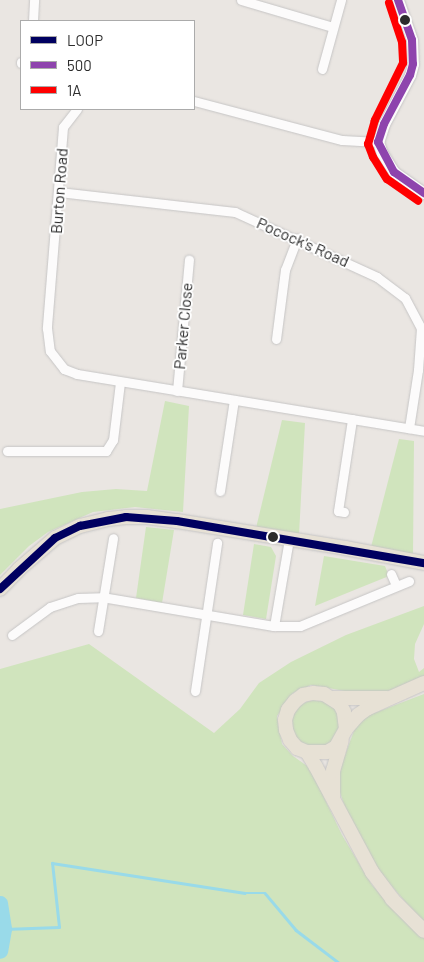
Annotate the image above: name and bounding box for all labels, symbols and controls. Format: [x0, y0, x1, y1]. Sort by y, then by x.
unlabelled marker [400, 15, 410, 25]
legend [20, 20, 195, 110]
text: LOOP [67, 31, 103, 49]
text: 500 [67, 56, 92, 74]
text: 1A [67, 81, 81, 99]
street label: Burton Road [46, 147, 72, 235]
street label: Pocock's Road [254, 213, 352, 271]
street label: Parker Close [170, 282, 196, 370]
unlabelled marker [268, 532, 278, 542]

